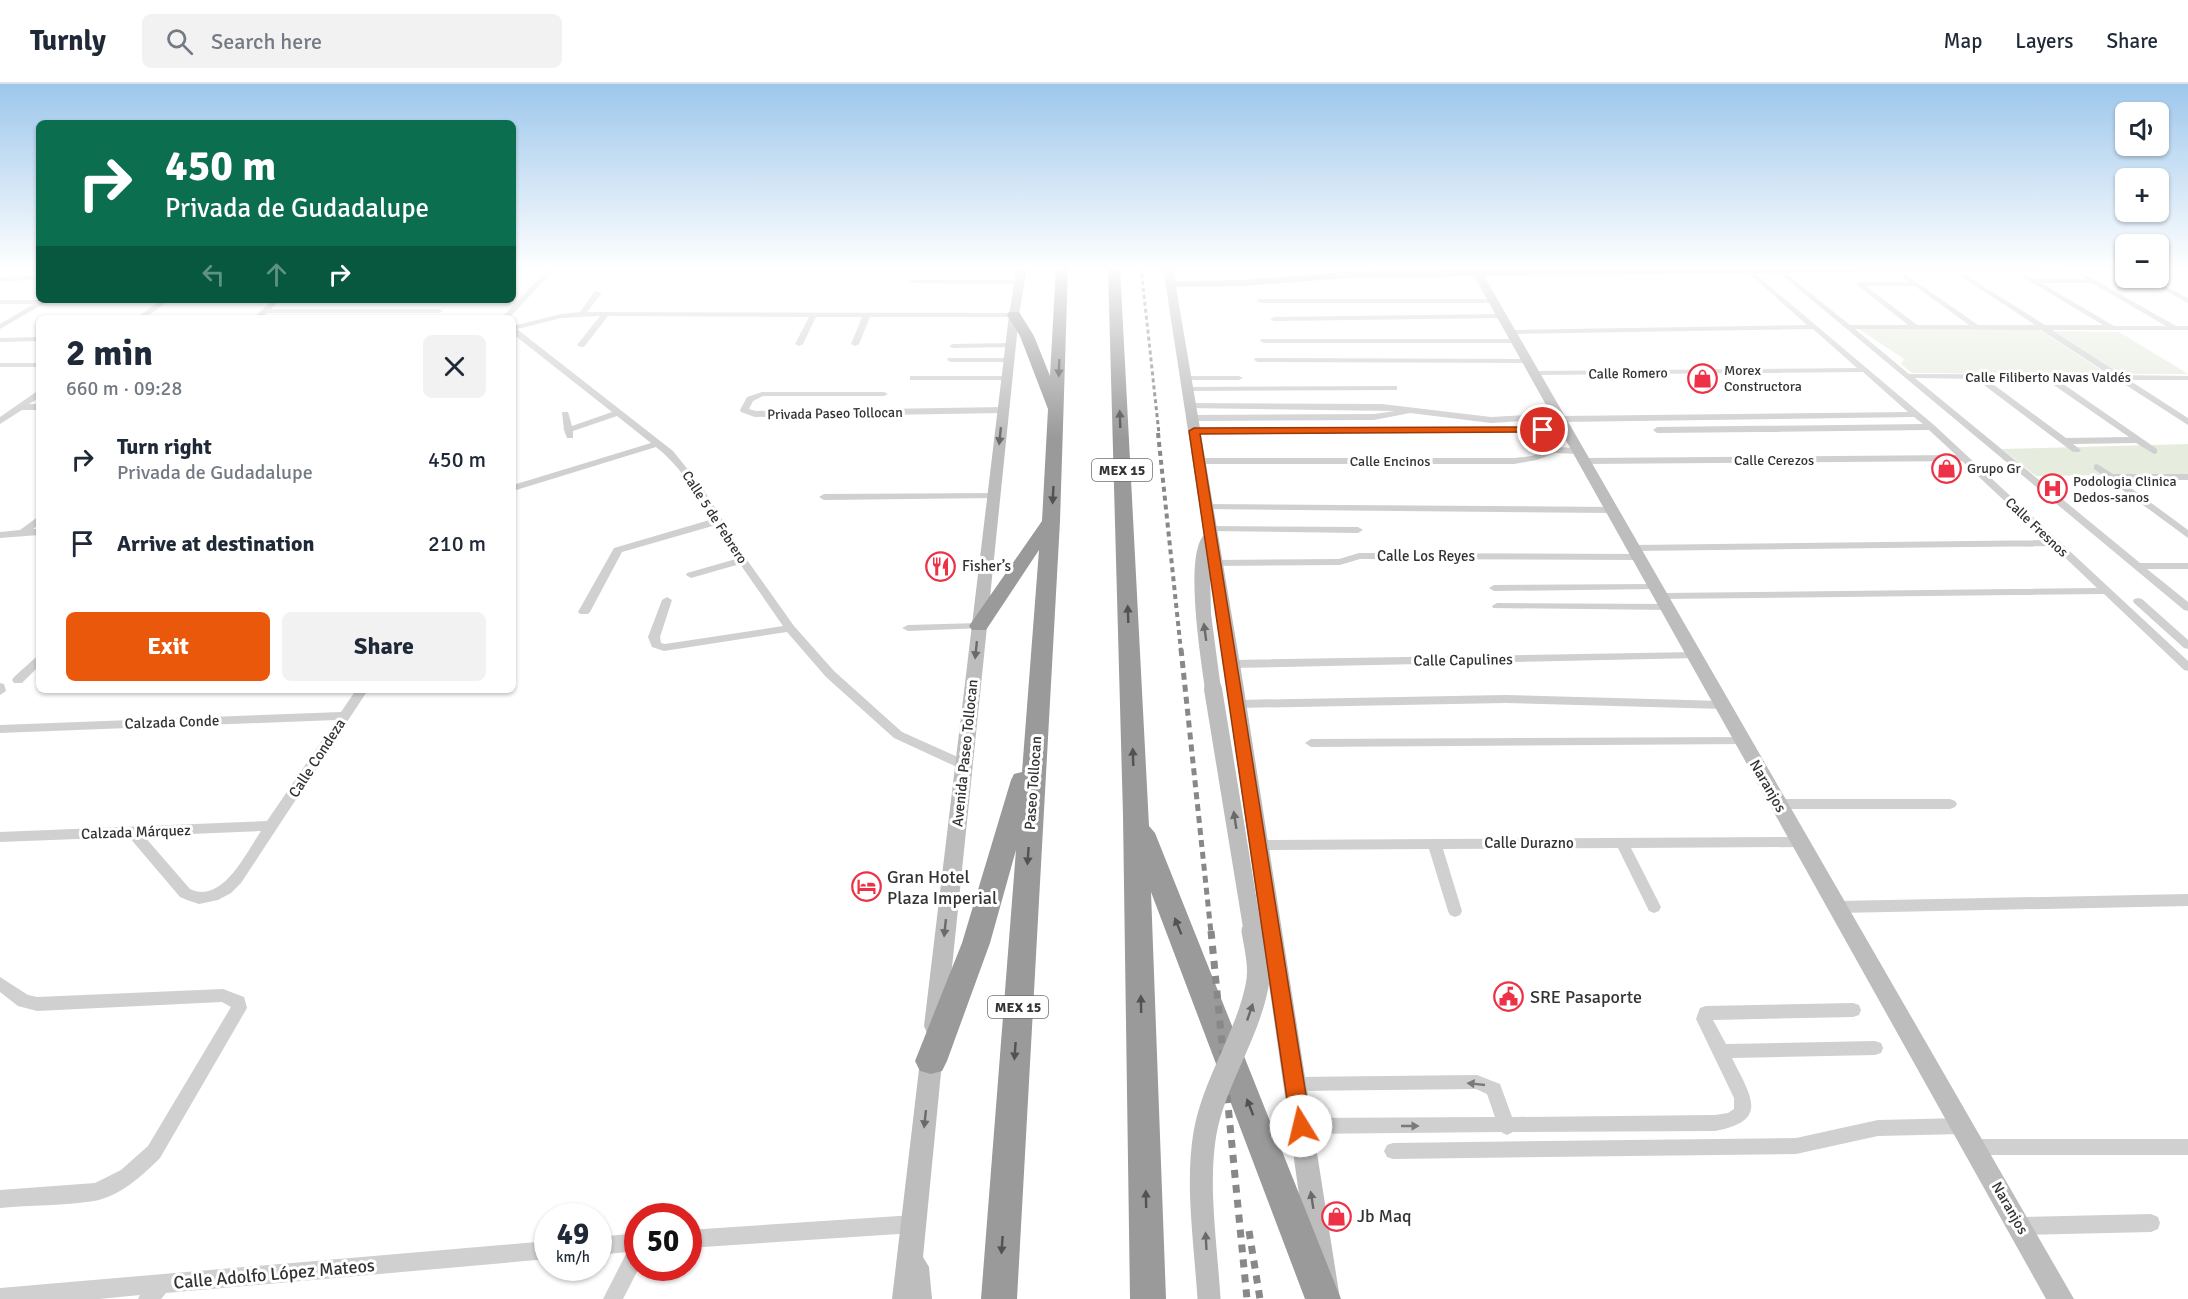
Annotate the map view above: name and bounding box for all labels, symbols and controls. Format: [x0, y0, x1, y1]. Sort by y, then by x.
search box [142, 14, 562, 68]
text: Turnly [30, 24, 106, 58]
icon: search [163, 25, 196, 58]
text: Search here [211, 28, 322, 55]
text: Map [1944, 28, 1982, 54]
text: Layers [2015, 28, 2073, 54]
text: Share [2106, 28, 2158, 54]
map controls [2115, 102, 2169, 288]
button: sound [2115, 102, 2169, 156]
text: 450 m [165, 141, 276, 192]
icon: right [66, 144, 144, 222]
button: + [2115, 168, 2169, 222]
text: Privada de Gudadalupe [165, 192, 429, 225]
button: − [2115, 234, 2169, 288]
icon: left [197, 258, 230, 291]
icon: ahead [260, 258, 293, 291]
icon: right [323, 258, 356, 291]
text: 2 min [66, 331, 153, 376]
button: close [423, 335, 486, 398]
one-way arrow [1054, 358, 1063, 377]
shop icon: Morex Constructora [1687, 362, 1719, 394]
place label: Morex Constructora [1724, 362, 1802, 395]
street label: Calle Romero [1588, 364, 1668, 383]
street label: Calle Filiberto Navas Valdés [1965, 369, 2131, 386]
text: 660 m · 09:28 [66, 376, 182, 401]
street label: Privada Paseo Tollocan [767, 404, 903, 423]
pin [1517, 404, 1568, 455]
one-way arrow [1115, 409, 1124, 428]
icon: arrive [1526, 413, 1559, 446]
one-way arrow [996, 426, 1005, 445]
text: Turn right [117, 433, 212, 460]
icon: right [66, 443, 99, 476]
text: 450 m [428, 446, 486, 473]
street label: Calle Cerezos [1734, 452, 1814, 469]
shop icon: Grupo Gr [1930, 452, 1962, 484]
street label: Calle Encinos [1350, 453, 1430, 470]
road number: MEX 15 [1092, 459, 1152, 481]
text: Privada de Gudadalupe [117, 460, 313, 485]
place label: Grupo Gr [1967, 460, 2022, 477]
street label: Calle 5 de Febrero [678, 468, 751, 567]
hospital icon: Podologia Clinica Dedos-sanos [2036, 473, 2068, 505]
place label: Podologia Clinica Dedos-sanos [2073, 473, 2177, 506]
one-way arrow [1048, 485, 1057, 504]
street label: Calle Fresnos [2002, 494, 2072, 561]
icon: arrive [66, 527, 99, 560]
text: Arrive at destination [117, 530, 314, 557]
text: 210 m [428, 530, 486, 557]
street label: Calle Los Reyes [1377, 547, 1475, 565]
restaurant icon: Fisher’s [925, 550, 957, 582]
place label: Fisher’s [962, 557, 1011, 575]
one-way arrow [1123, 604, 1132, 623]
button: Exit [66, 612, 270, 681]
button: Share [282, 612, 486, 681]
one-way arrow [1201, 622, 1210, 641]
one-way arrow [972, 641, 981, 660]
street label: Calle Capulines [1413, 650, 1513, 670]
street label: Avenida Paseo Tollocan [948, 678, 982, 828]
street label: Calzada Conde [124, 711, 220, 733]
street label: Calle Condeza [285, 715, 349, 801]
street label: Paseo Tollocan [1021, 735, 1045, 831]
one-way arrow [1129, 747, 1138, 766]
street label: Naranjos [1746, 757, 1790, 816]
one-way arrow [1230, 810, 1239, 829]
street label: Calzada Márquez [81, 821, 191, 843]
street label: Calle Durazno [1484, 834, 1574, 852]
one-way arrow [1024, 847, 1033, 866]
place label: Gran Hotel Plaza Imperial [887, 866, 997, 909]
hotel icon: Gran Hotel Plaza Imperial [850, 871, 882, 903]
one-way arrow [1173, 917, 1182, 935]
one-way arrow [941, 918, 950, 937]
public building icon: SRE Pasaporte [1493, 981, 1525, 1013]
place label: SRE Pasaporte [1530, 986, 1642, 1008]
one-way arrow [1136, 994, 1145, 1013]
road number: MEX 15 [988, 996, 1048, 1018]
one-way arrow [1245, 1003, 1255, 1021]
one-way arrow [1011, 1041, 1020, 1060]
one-way arrow [1467, 1079, 1486, 1089]
position arrow [1269, 1094, 1333, 1158]
one-way arrow [1244, 1098, 1254, 1116]
one-way arrow [920, 1110, 930, 1129]
one-way arrow [1401, 1121, 1420, 1131]
street label: Naranjos [1988, 1179, 2032, 1238]
one-way arrow [1141, 1189, 1150, 1208]
one-way arrow [1307, 1190, 1316, 1209]
shop icon: Jb Maq [1320, 1200, 1352, 1232]
speed limit sign: 50 [624, 1203, 702, 1281]
place label: Jb Maq [1357, 1205, 1412, 1227]
text: 49 [557, 1216, 589, 1253]
one-way arrow [1201, 1231, 1210, 1250]
one-way arrow [997, 1236, 1007, 1255]
text: km/h [556, 1248, 590, 1266]
street label: Calle Adolfo López Mateos [172, 1254, 376, 1294]

